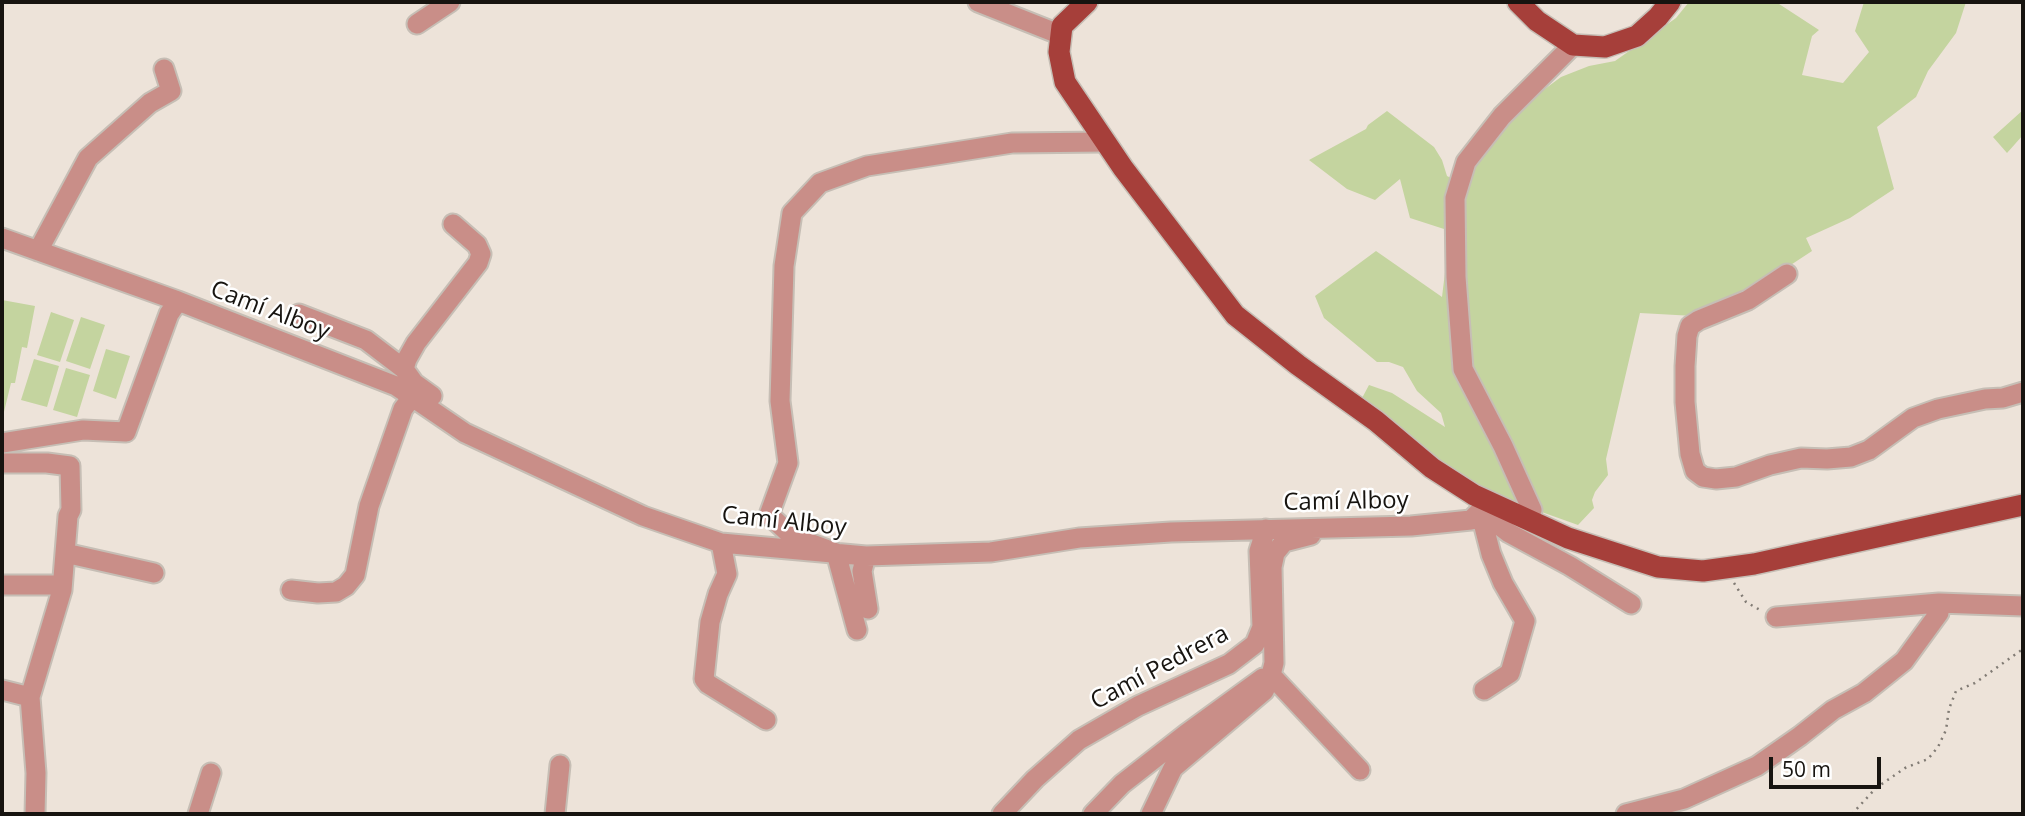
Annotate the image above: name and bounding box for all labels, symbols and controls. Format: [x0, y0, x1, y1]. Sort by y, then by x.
street label: Camí Alboy [206, 275, 334, 347]
street label: Camí Alboy [1283, 487, 1409, 517]
street label: Camí Alboy [720, 501, 848, 543]
street label: Camí Pedrera [1086, 620, 1234, 716]
scale bar [1773, 742, 1885, 786]
text: 50 m [1782, 755, 1831, 783]

